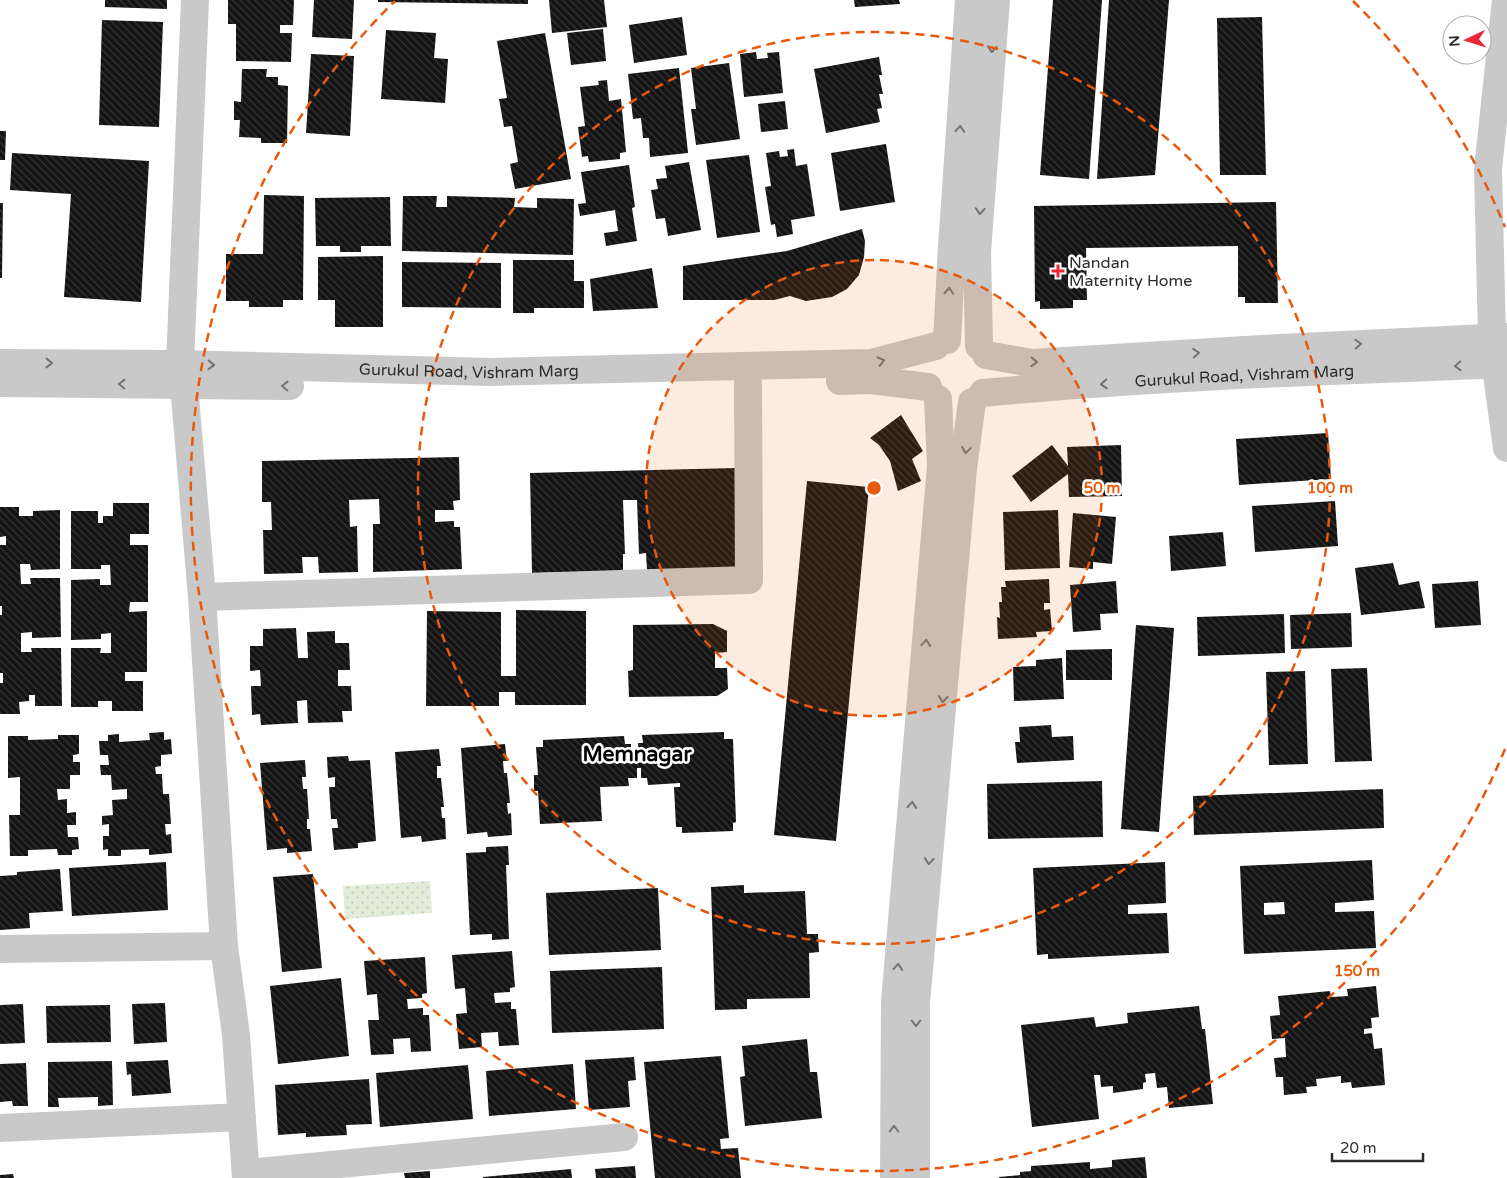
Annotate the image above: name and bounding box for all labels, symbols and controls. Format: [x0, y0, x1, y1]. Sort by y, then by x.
north arrow [1442, 15, 1492, 65]
text: N [1446, 35, 1463, 47]
one-way arrow [987, 45, 998, 53]
one-way arrow [954, 125, 965, 133]
one-way arrow [974, 207, 985, 215]
place label: Nandan Maternity Home [1069, 253, 1192, 291]
marker: Nandan Maternity Home [1051, 264, 1065, 278]
one-way arrow [944, 287, 955, 295]
one-way arrow [1355, 338, 1363, 349]
one-way arrow [1192, 347, 1200, 358]
one-way arrow [876, 356, 884, 366]
one-way arrow [1030, 357, 1038, 367]
one-way arrow [45, 358, 53, 368]
one-way arrow [208, 360, 215, 370]
street label: Gurukul Road, Vishram Marg [359, 360, 579, 383]
street label: Gurukul Road, Vishram Marg [1134, 361, 1355, 392]
one-way arrow [1454, 361, 1462, 371]
one-way arrow [118, 379, 126, 389]
one-way arrow [1100, 379, 1108, 390]
one-way arrow [281, 381, 288, 391]
one-way arrow [961, 446, 971, 455]
centre of rings [865, 479, 883, 497]
text: 50 m [1084, 479, 1120, 497]
text: 100 m [1307, 479, 1353, 497]
one-way arrow [920, 639, 931, 647]
one-way arrow [938, 696, 949, 704]
district label: Memnagar [583, 742, 692, 767]
one-way arrow [906, 801, 917, 809]
one-way arrow [924, 857, 935, 865]
text: 150 m [1334, 962, 1380, 980]
one-way arrow [892, 963, 903, 971]
one-way arrow [911, 1020, 921, 1027]
one-way arrow [889, 1125, 899, 1133]
scale bar [1332, 1130, 1423, 1162]
text: 20 m [1340, 1139, 1377, 1157]

